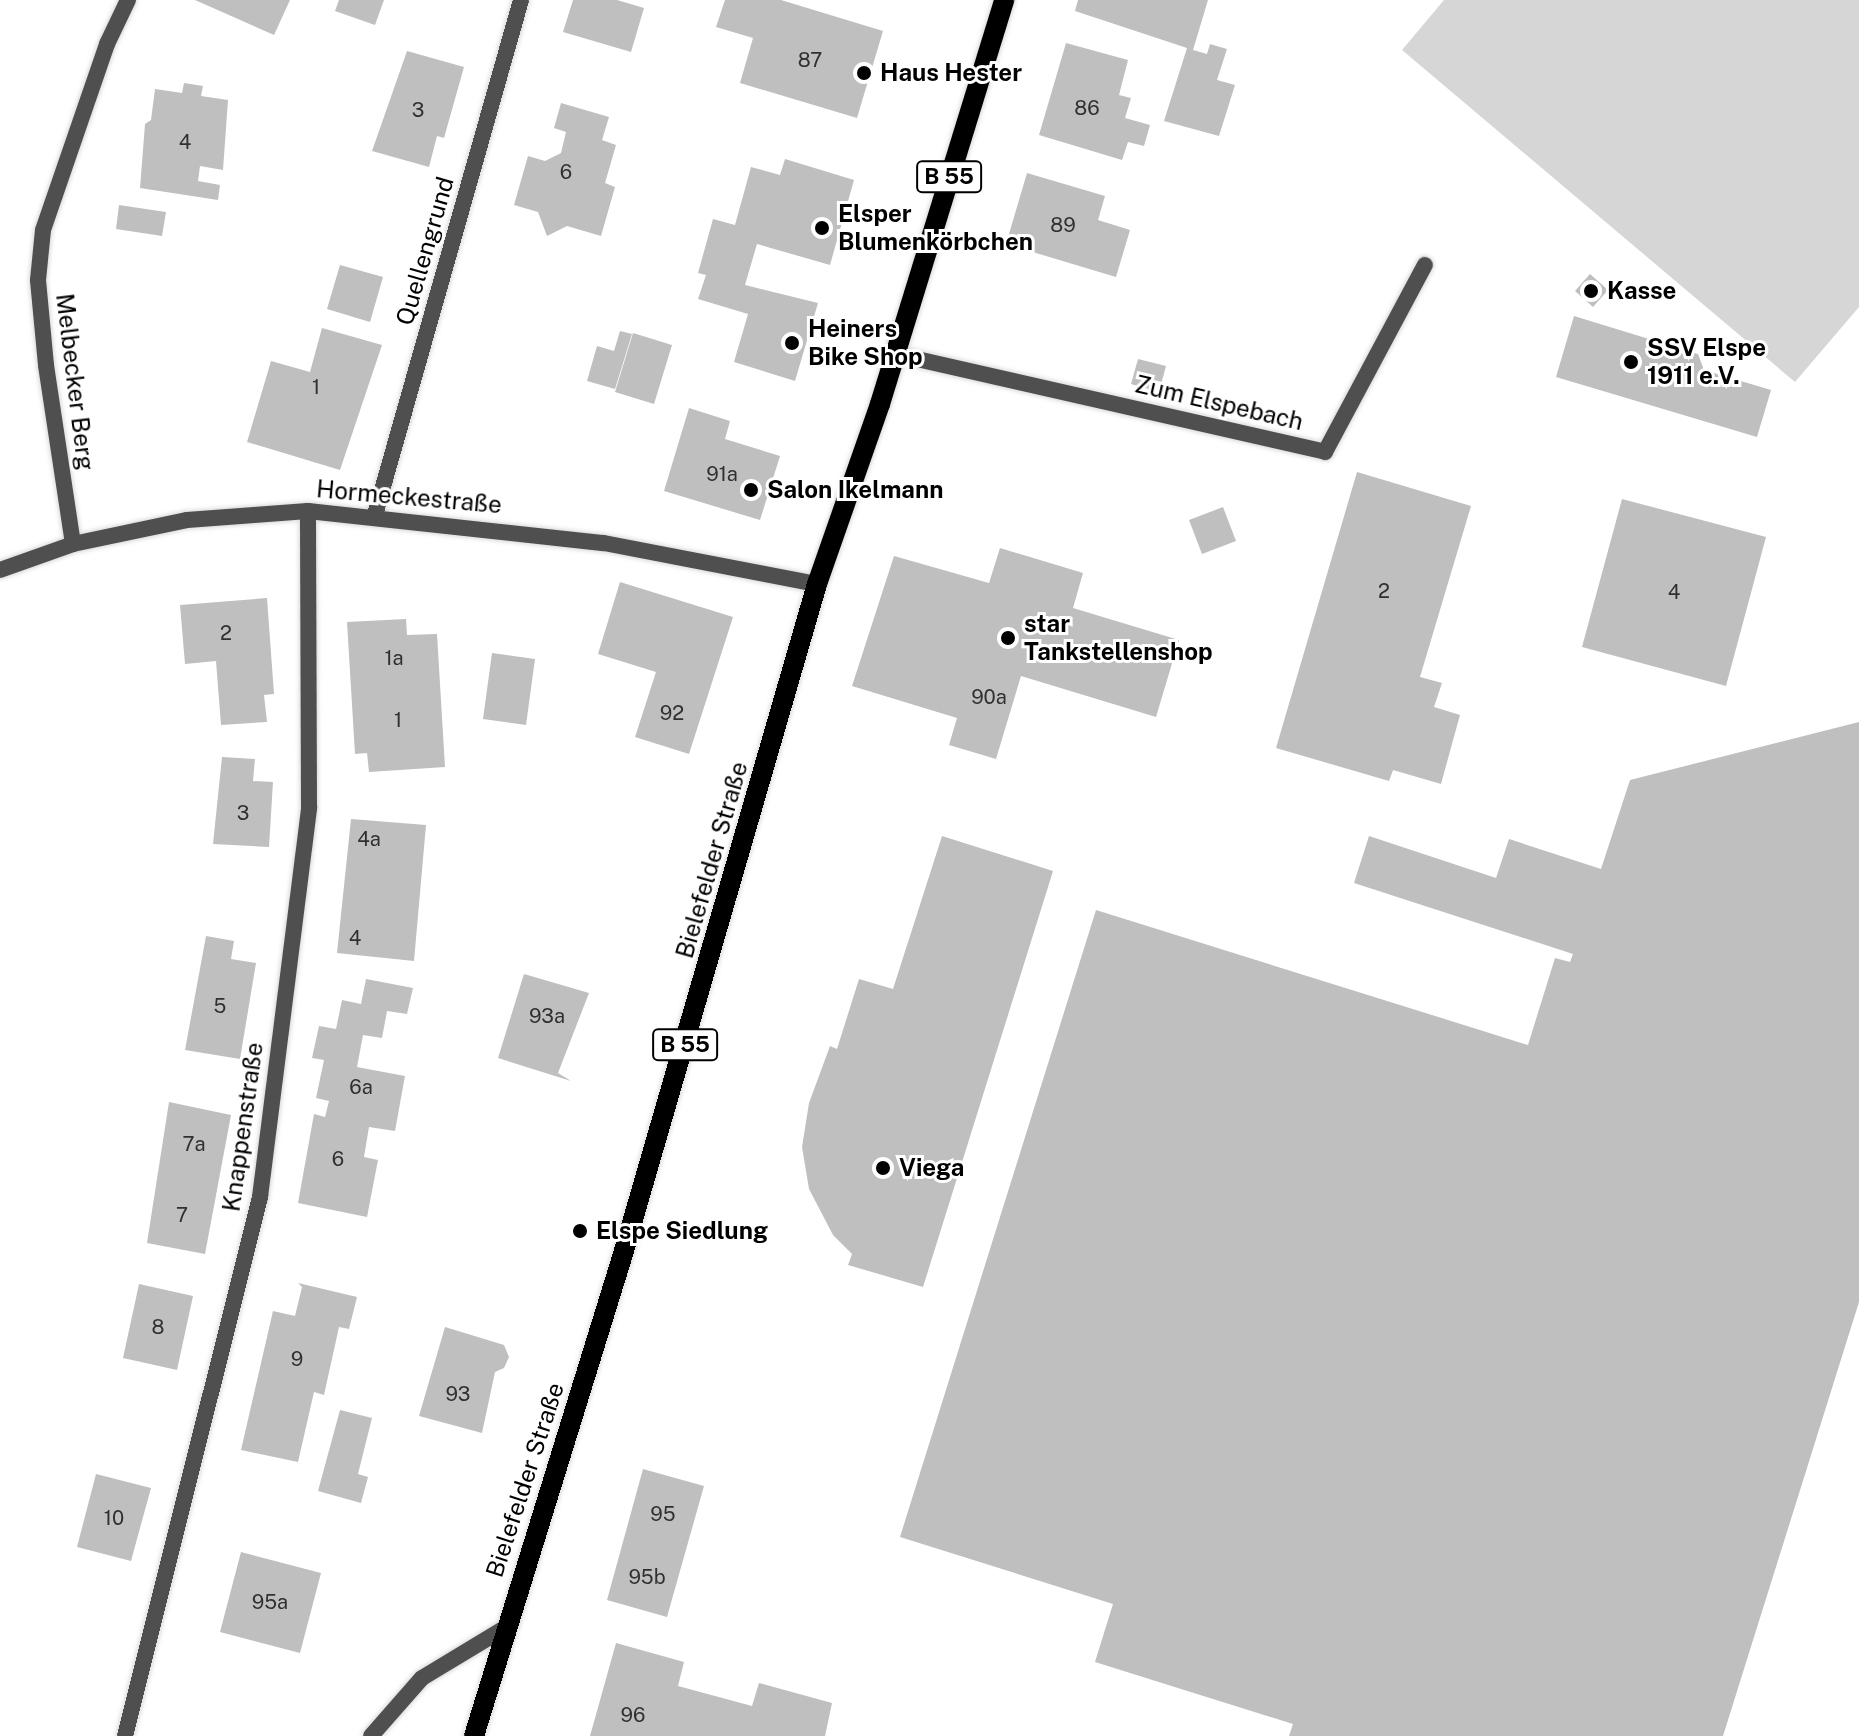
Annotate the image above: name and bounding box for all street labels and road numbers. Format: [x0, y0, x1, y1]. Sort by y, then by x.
road number: B 55 [915, 159, 983, 195]
street label: Quellengrund [390, 173, 460, 329]
street label: Melbecker Berg [50, 292, 100, 472]
street label: Zum Elspebach [1132, 370, 1306, 436]
street label: Hormeckestraße [315, 475, 503, 519]
street label: Bielefelder Straße [670, 758, 754, 962]
road number: B 55 [651, 1027, 719, 1063]
street label: Knappenstraße [217, 1041, 269, 1213]
street label: Bielefelder Straße [480, 1379, 570, 1581]

